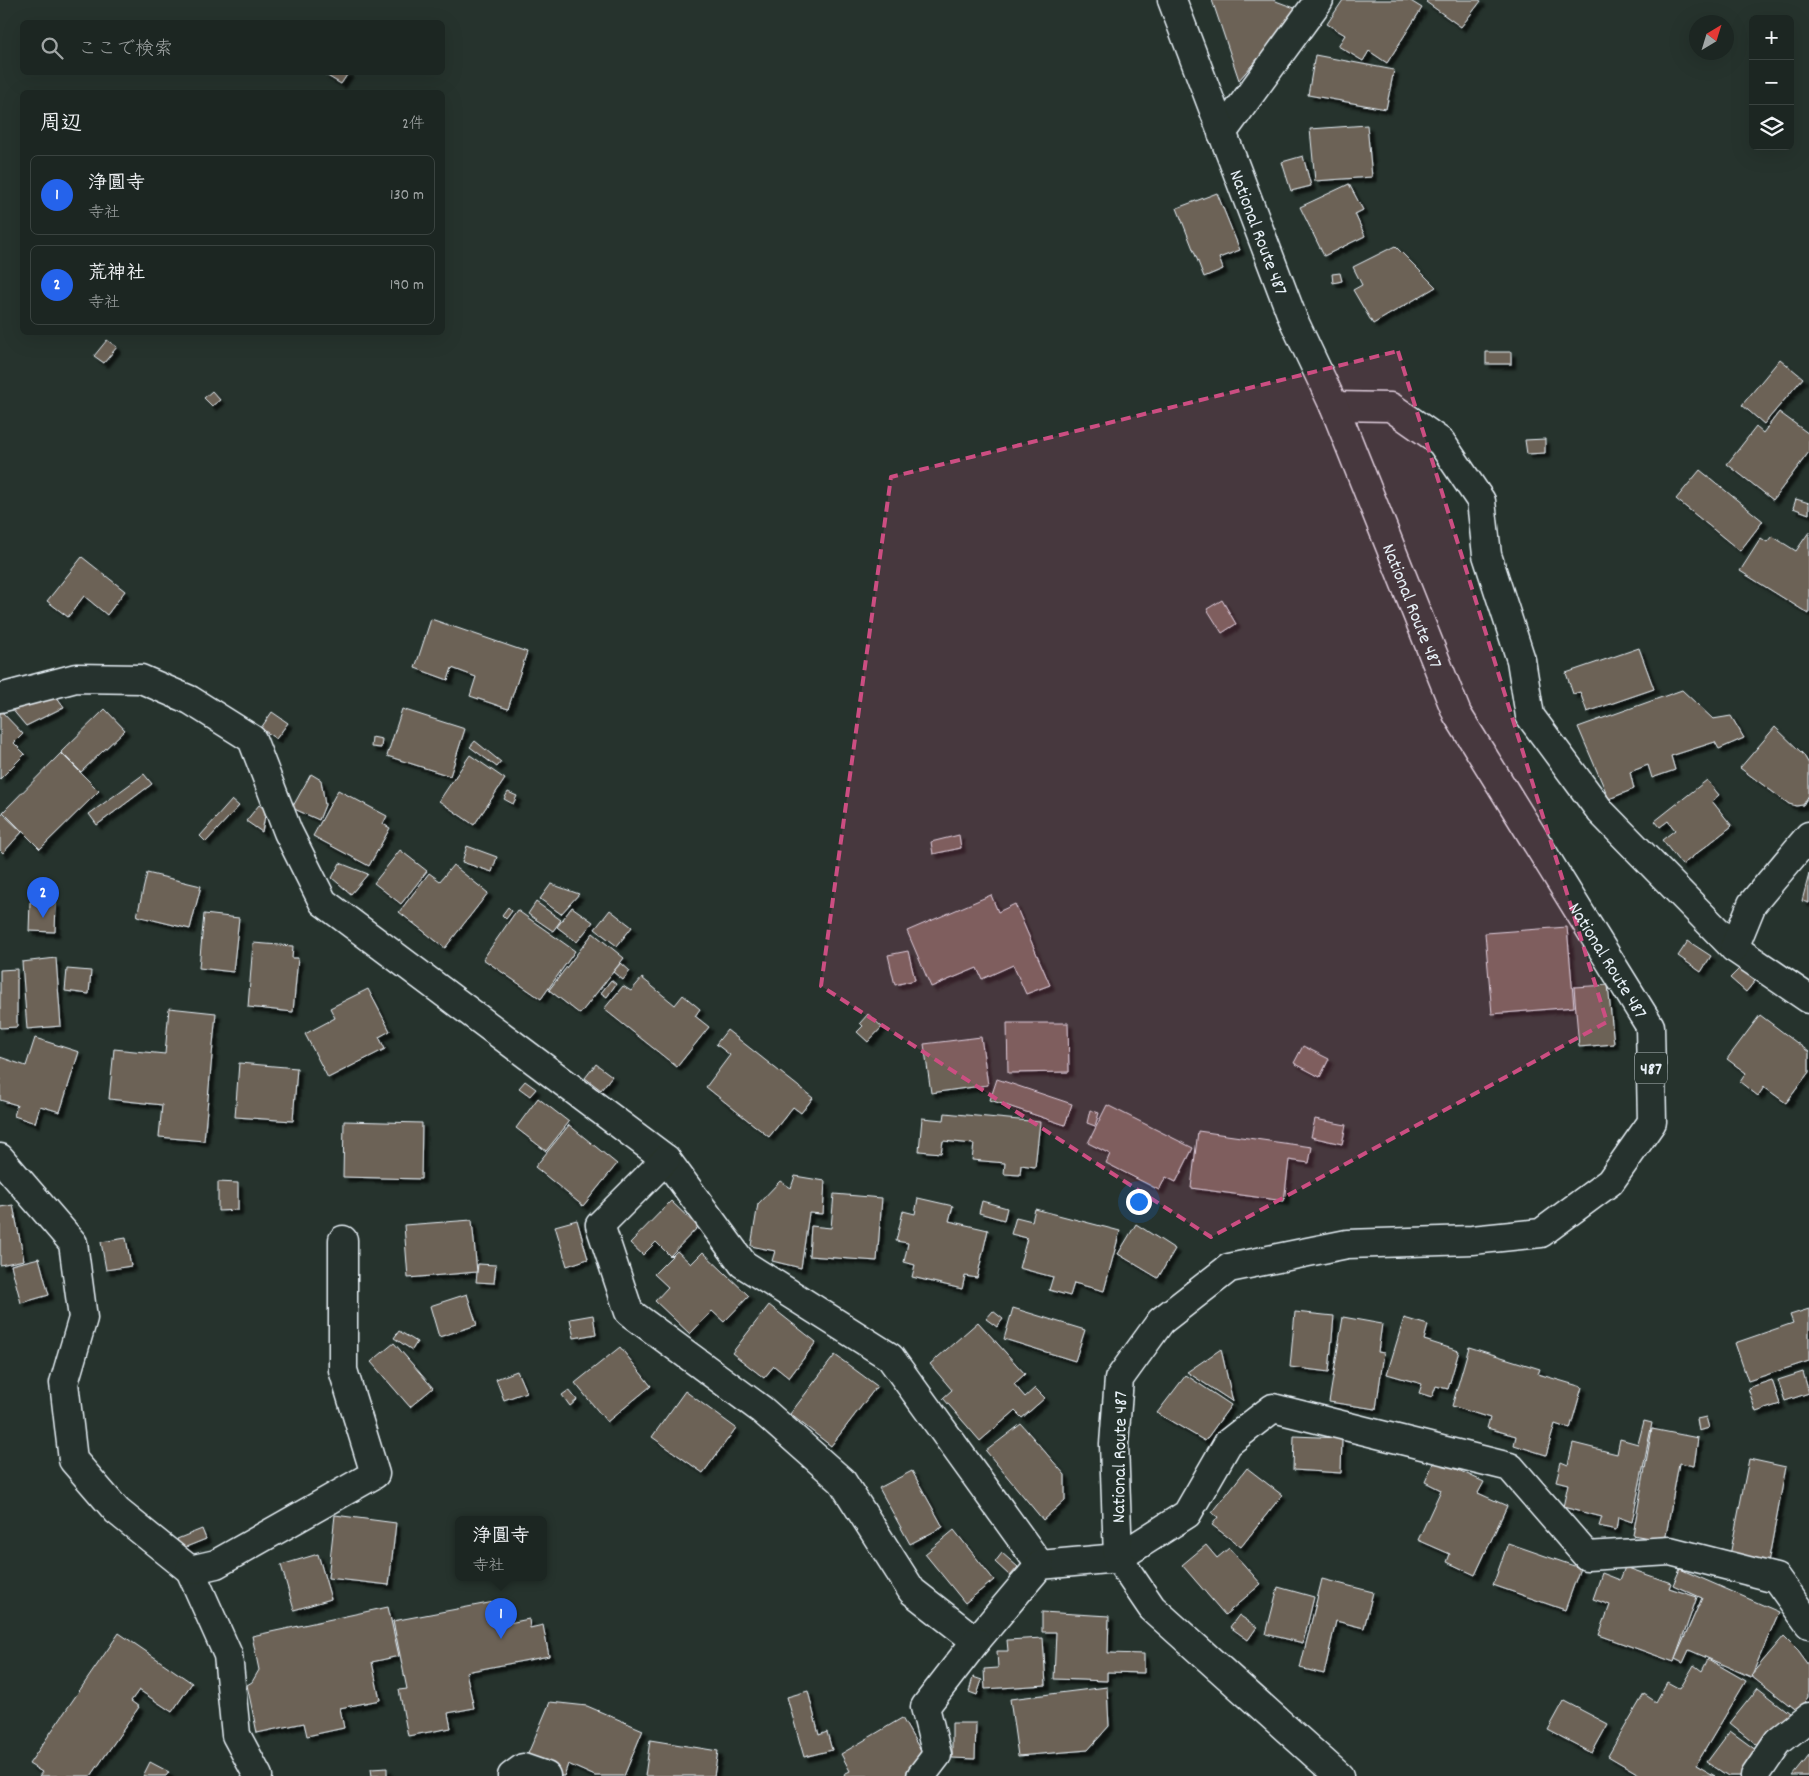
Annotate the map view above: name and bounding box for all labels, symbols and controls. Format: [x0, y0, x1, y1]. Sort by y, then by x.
north arrow [1689, 15, 1734, 60]
map controls [1749, 15, 1794, 150]
button: + [1749, 15, 1794, 60]
search box [20, 20, 445, 75]
icon: search [38, 34, 66, 62]
text: ここで検索 [78, 37, 173, 64]
button: − [1749, 60, 1794, 105]
button: layers [1749, 105, 1794, 150]
text: 周辺 [40, 110, 82, 140]
text: 2件 [402, 113, 425, 136]
street label: National Route 487 [1221, 166, 1293, 300]
text: 浄圓寺 [88, 171, 145, 198]
text: 1 [55, 184, 59, 207]
text: 130 m [390, 184, 424, 207]
text: 寺社 [88, 202, 120, 225]
text: 荒神社 [88, 261, 145, 288]
text: 2 [54, 274, 61, 297]
text: 190 m [390, 274, 424, 297]
text: 寺社 [88, 292, 120, 315]
street label: National Route 487 [1373, 540, 1447, 673]
pin: 2 [27, 877, 59, 918]
street label: National Route 487 [1560, 898, 1652, 1025]
road number: 487 [1635, 1052, 1667, 1084]
your location [1126, 1189, 1152, 1215]
street label: National Route 487 [1107, 1391, 1136, 1523]
popup [455, 1516, 547, 1581]
text: 浄圓寺 [472, 1524, 530, 1551]
text: 寺社 [472, 1555, 505, 1578]
pin: 1 [485, 1598, 517, 1639]

